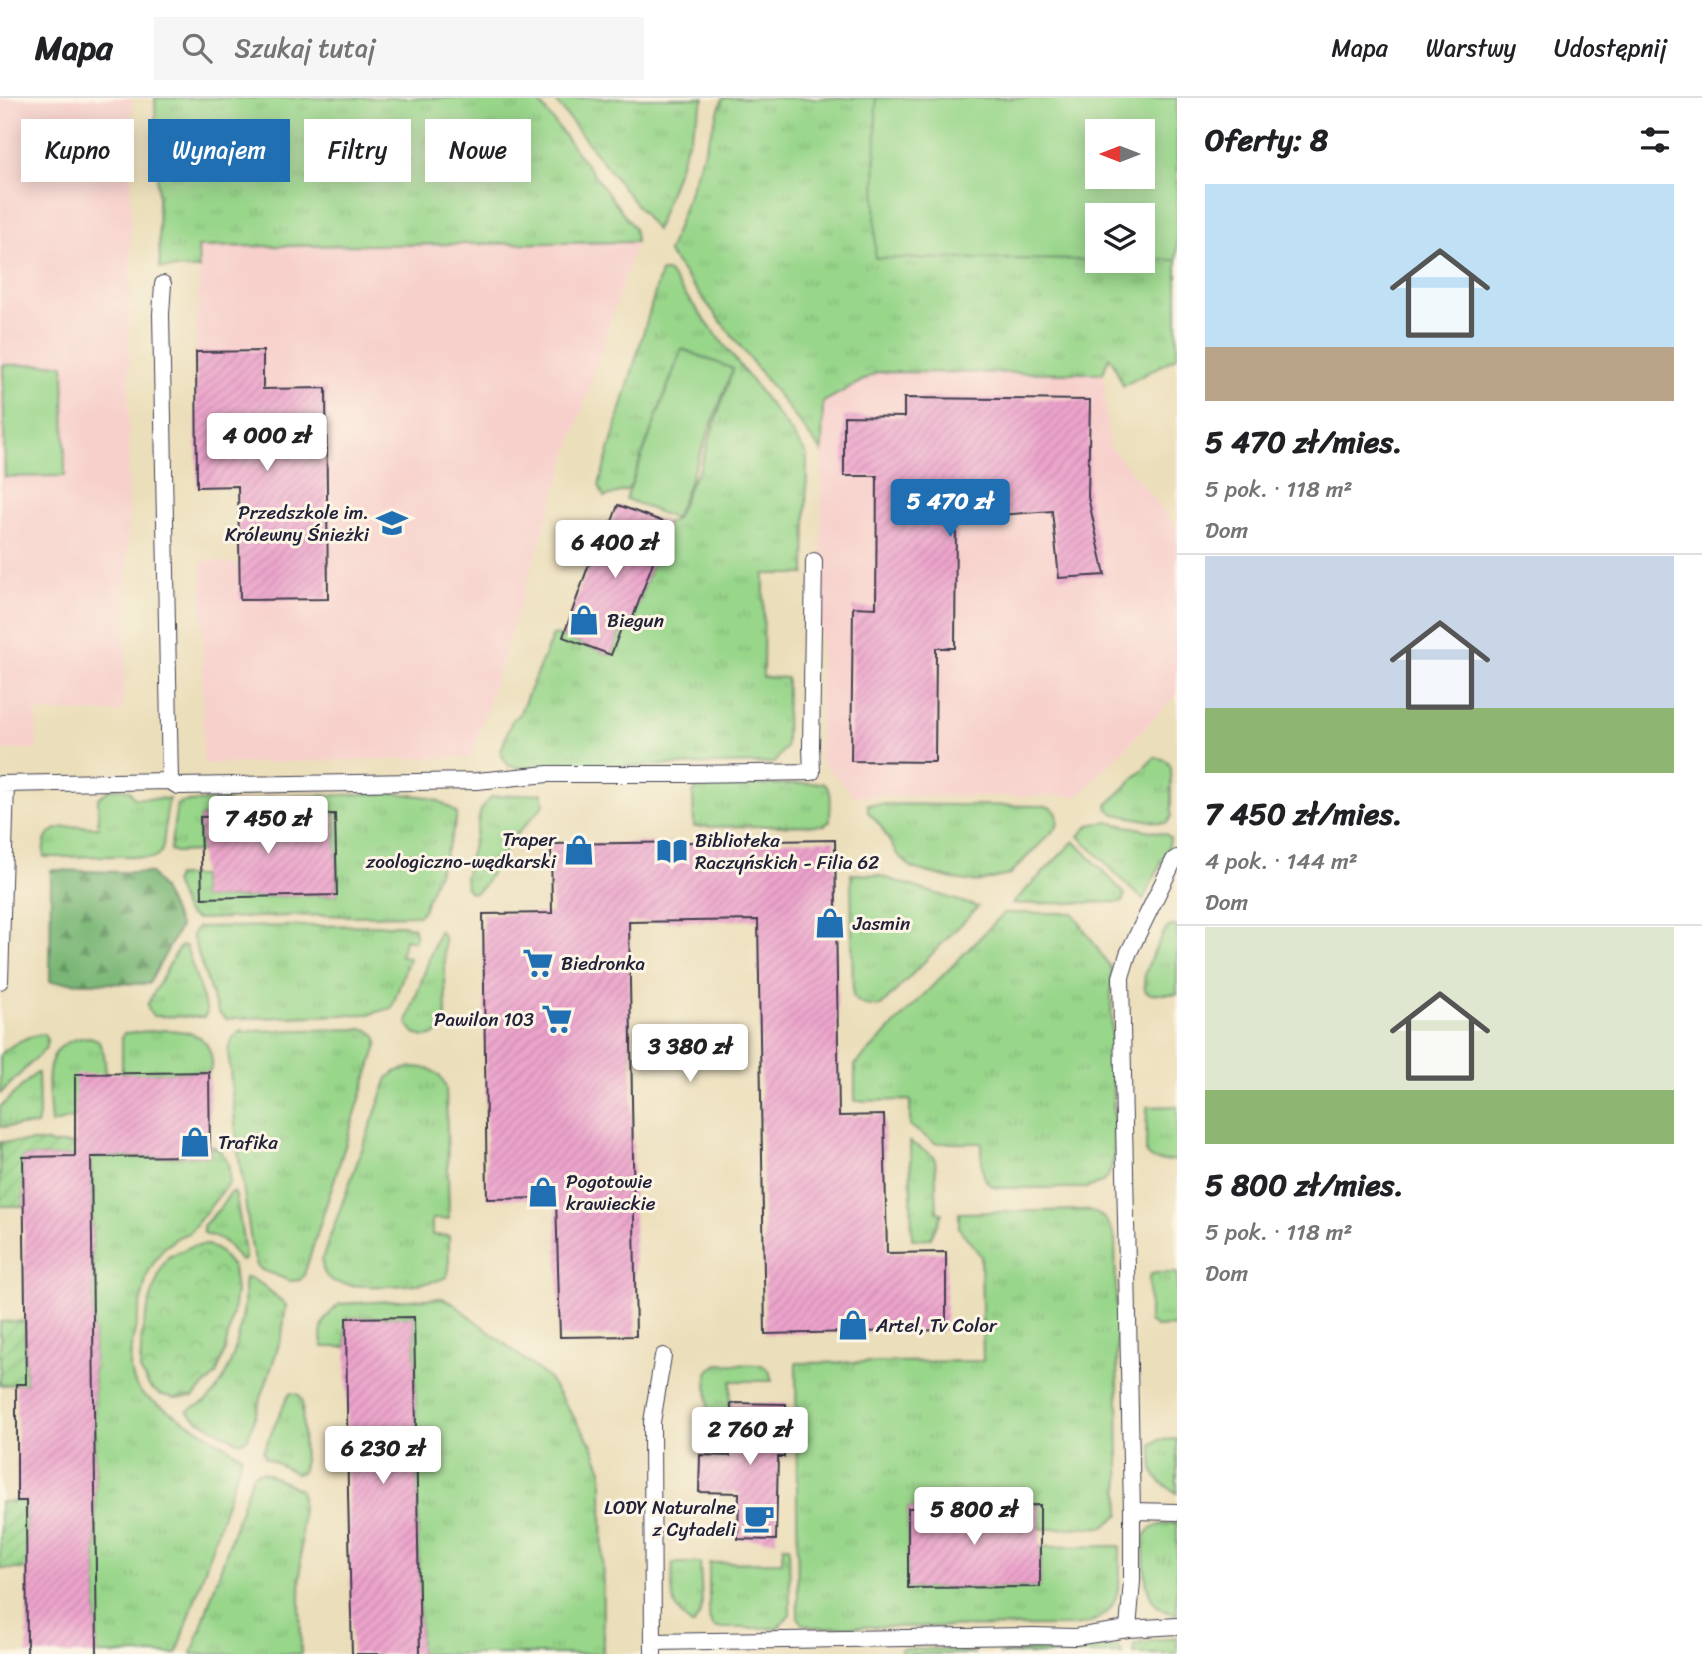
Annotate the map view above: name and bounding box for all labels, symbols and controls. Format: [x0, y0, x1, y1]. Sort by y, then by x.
search box [154, 17, 644, 80]
text: Mapa [35, 19, 112, 77]
text: Szukaj tutaj [234, 25, 376, 71]
text: Mapa [1331, 27, 1388, 69]
text: Warstwy [1426, 27, 1516, 69]
text: Udostępnij [1554, 27, 1667, 69]
icon: search [178, 29, 216, 67]
text: Oferty: 8 [1205, 113, 1328, 167]
chip: Kupno [21, 119, 134, 182]
chip: Wynajem [148, 119, 290, 182]
chip: Filtry [304, 119, 411, 182]
chip: Nowe [425, 119, 531, 182]
north arrow [1085, 119, 1155, 189]
map controls [1085, 119, 1155, 273]
icon: filters [1636, 121, 1674, 159]
button: layers [1085, 203, 1155, 273]
icon: home [1377, 230, 1503, 356]
pin: 4 000 zł [195, 414, 339, 473]
text: 4 000 zł [223, 415, 311, 456]
text: 5 470 zł/mies. [1205, 415, 1402, 469]
text: 5 pok. · 118 m² [1205, 469, 1352, 510]
pin: 5 470 zł [878, 480, 1022, 539]
text: 5 470 zł [907, 481, 993, 522]
place label: Przedszkole im. Królewny Śnieżki [225, 496, 370, 551]
school or university icon: Przedszkole im. Królewny Śnieżki [375, 506, 409, 540]
text: Dom [1205, 510, 1248, 551]
pin: 6 400 zł [543, 520, 687, 580]
text: 6 400 zł [572, 522, 658, 563]
icon: home [1377, 602, 1503, 728]
shop icon: Biegun [567, 603, 601, 637]
place label: Biegun [607, 604, 664, 637]
text: 7 450 zł/mies. [1205, 787, 1402, 841]
pin: 7 450 zł [196, 796, 340, 856]
text: 7 450 zł [225, 798, 311, 839]
place label: Traper zoologiczno-wędkarski [365, 823, 557, 878]
place label: Biblioteka Raczyńskich - Filia 62 [695, 824, 879, 879]
shop icon: Traper zoologiczno-wędkarski [562, 833, 596, 867]
library icon: Biblioteka Raczyńskich - Filia 62 [655, 834, 689, 868]
text: 4 pok. · 144 m² [1205, 841, 1358, 882]
text: Dom [1205, 882, 1248, 923]
shop icon: Jasmin [813, 906, 847, 940]
place label: Jasmin [852, 907, 910, 940]
supermarket icon: Biedronka [521, 946, 555, 980]
place label: Biedronka [561, 947, 646, 980]
icon: home [1377, 973, 1503, 1099]
supermarket icon: Pawilon 103 [540, 1002, 574, 1036]
place label: Pawilon 103 [434, 1003, 535, 1036]
pin: 3 380 zł [618, 1024, 762, 1084]
text: 3 380 zł [648, 1026, 732, 1067]
shop icon: Trafika [178, 1125, 212, 1159]
place label: Trafika [218, 1126, 278, 1159]
text: 5 800 zł/mies. [1205, 1158, 1403, 1212]
place label: Pogotowie krawieckie [566, 1165, 656, 1220]
shop icon: Pogotowie krawieckie [526, 1175, 560, 1209]
text: 5 pok. · 118 m² [1205, 1212, 1352, 1253]
text: Dom [1205, 1253, 1248, 1294]
shop icon: Artel, Tv Color [836, 1308, 870, 1342]
place label: Artel, Tv Color [875, 1309, 998, 1342]
pin: 2 760 zł [678, 1408, 822, 1467]
text: 2 760 zł [708, 1409, 792, 1450]
pin: 6 230 zł [311, 1426, 455, 1486]
text: 6 230 zł [341, 1428, 425, 1469]
pin: 5 800 zł [902, 1488, 1046, 1547]
text: 5 800 zł [930, 1489, 1018, 1530]
place label: LODY Naturalne z Cytadeli [604, 1491, 737, 1546]
cafe icon: LODY Naturalne z Cytadeli [742, 1501, 776, 1535]

